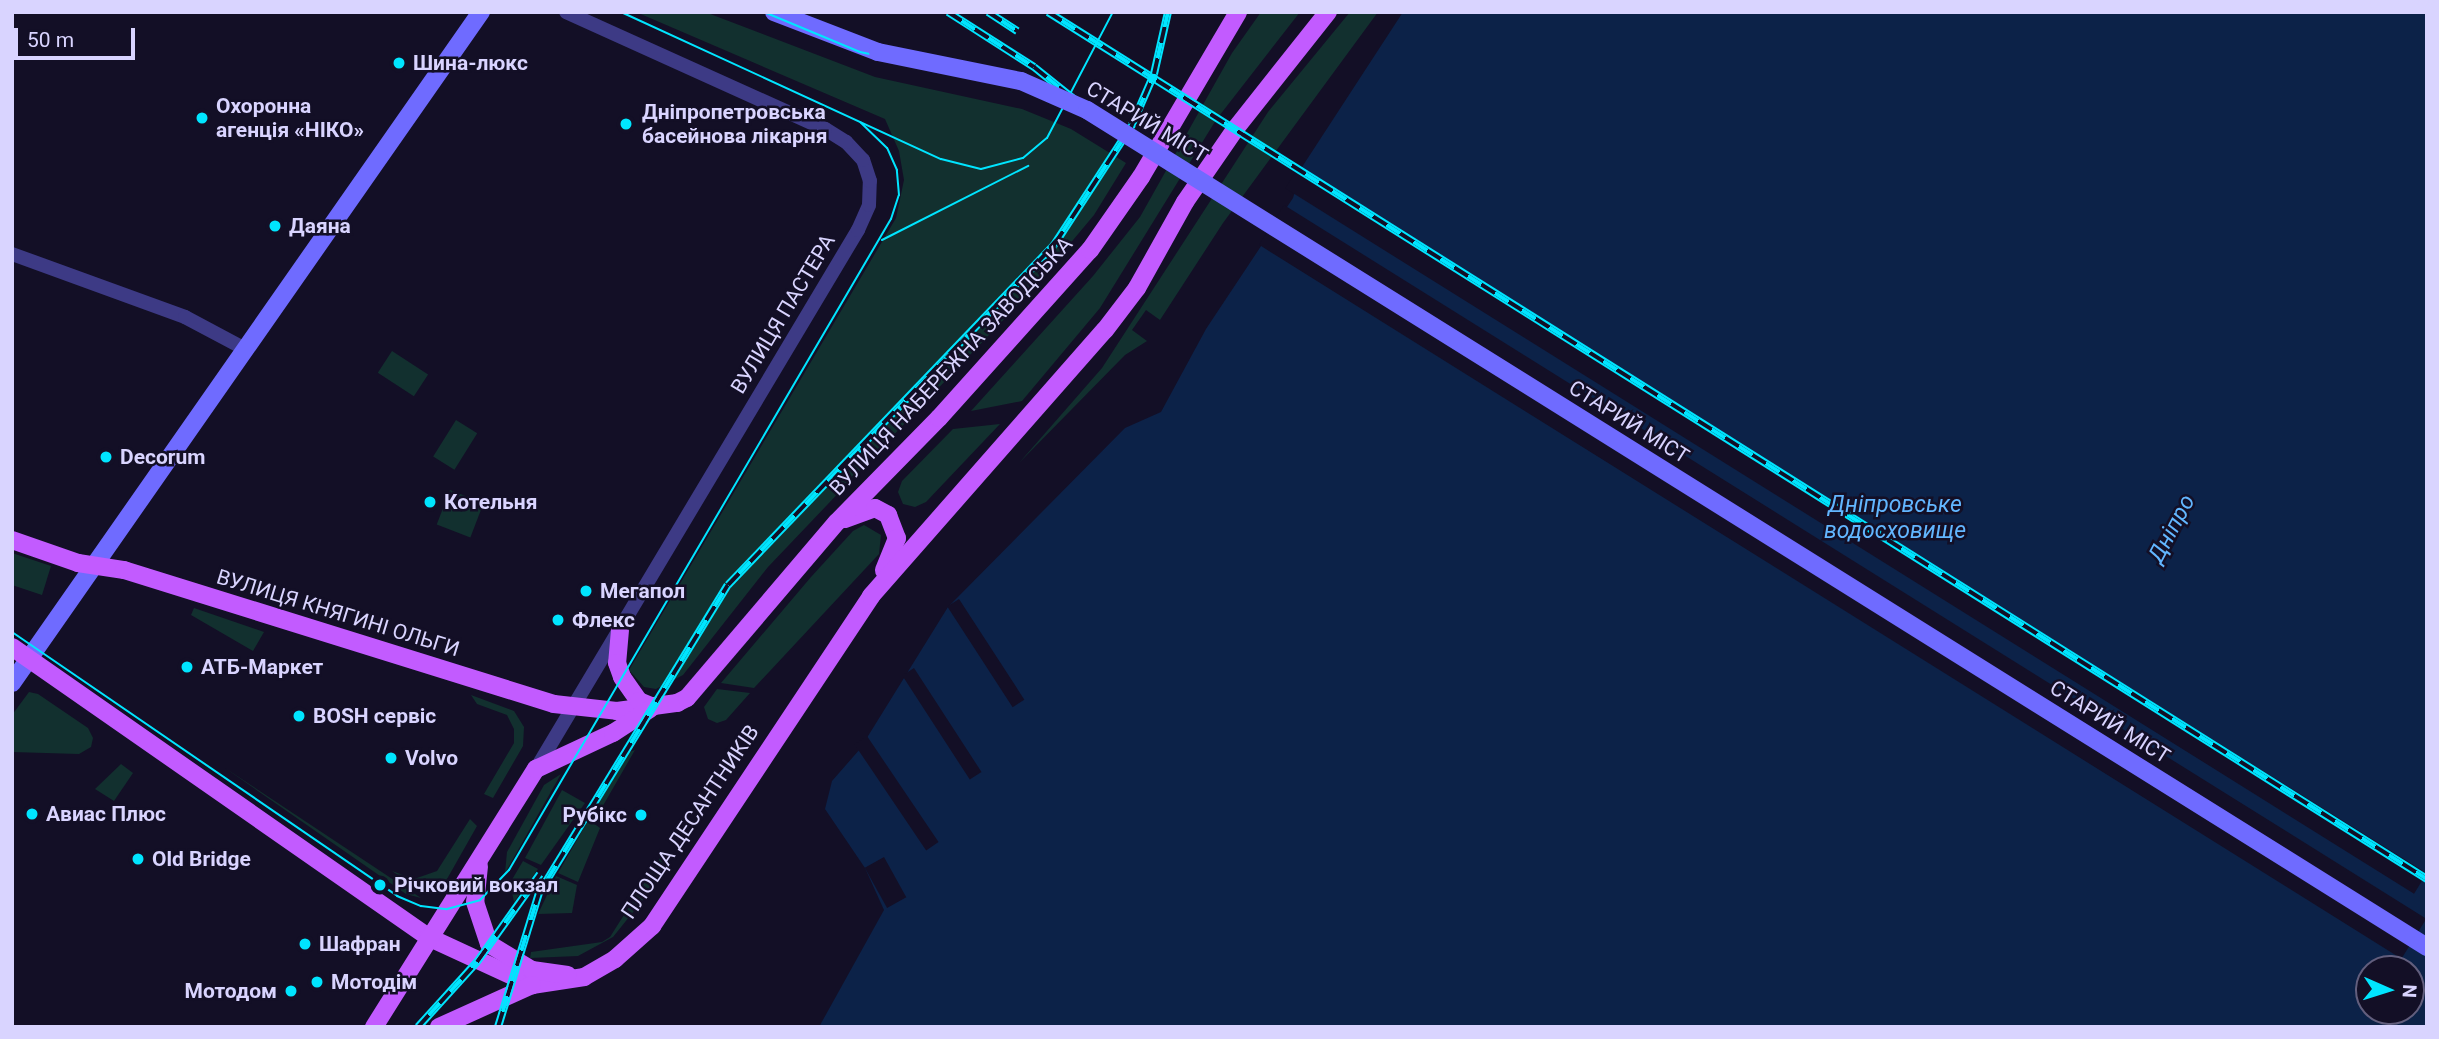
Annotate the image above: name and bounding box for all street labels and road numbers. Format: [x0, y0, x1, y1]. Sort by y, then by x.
street label: СТАРИЙ МІСТ [1082, 76, 1212, 168]
street label: ВУЛИЦЯ ПАСТЕРА [726, 230, 840, 398]
street label: ВУЛИЦЯ НАБЕРЕЖНА ЗАВОДСЬКА [824, 231, 1078, 501]
street label: СТАРИЙ МІСТ [1564, 375, 1694, 469]
street label: ВУЛИЦЯ КНЯГИНІ ОЛЬГИ [214, 564, 462, 662]
street label: СТАРИЙ МІСТ [2045, 675, 2175, 769]
street label: ПЛОЩА ДЕСАНТНИКІВ [616, 720, 764, 924]

